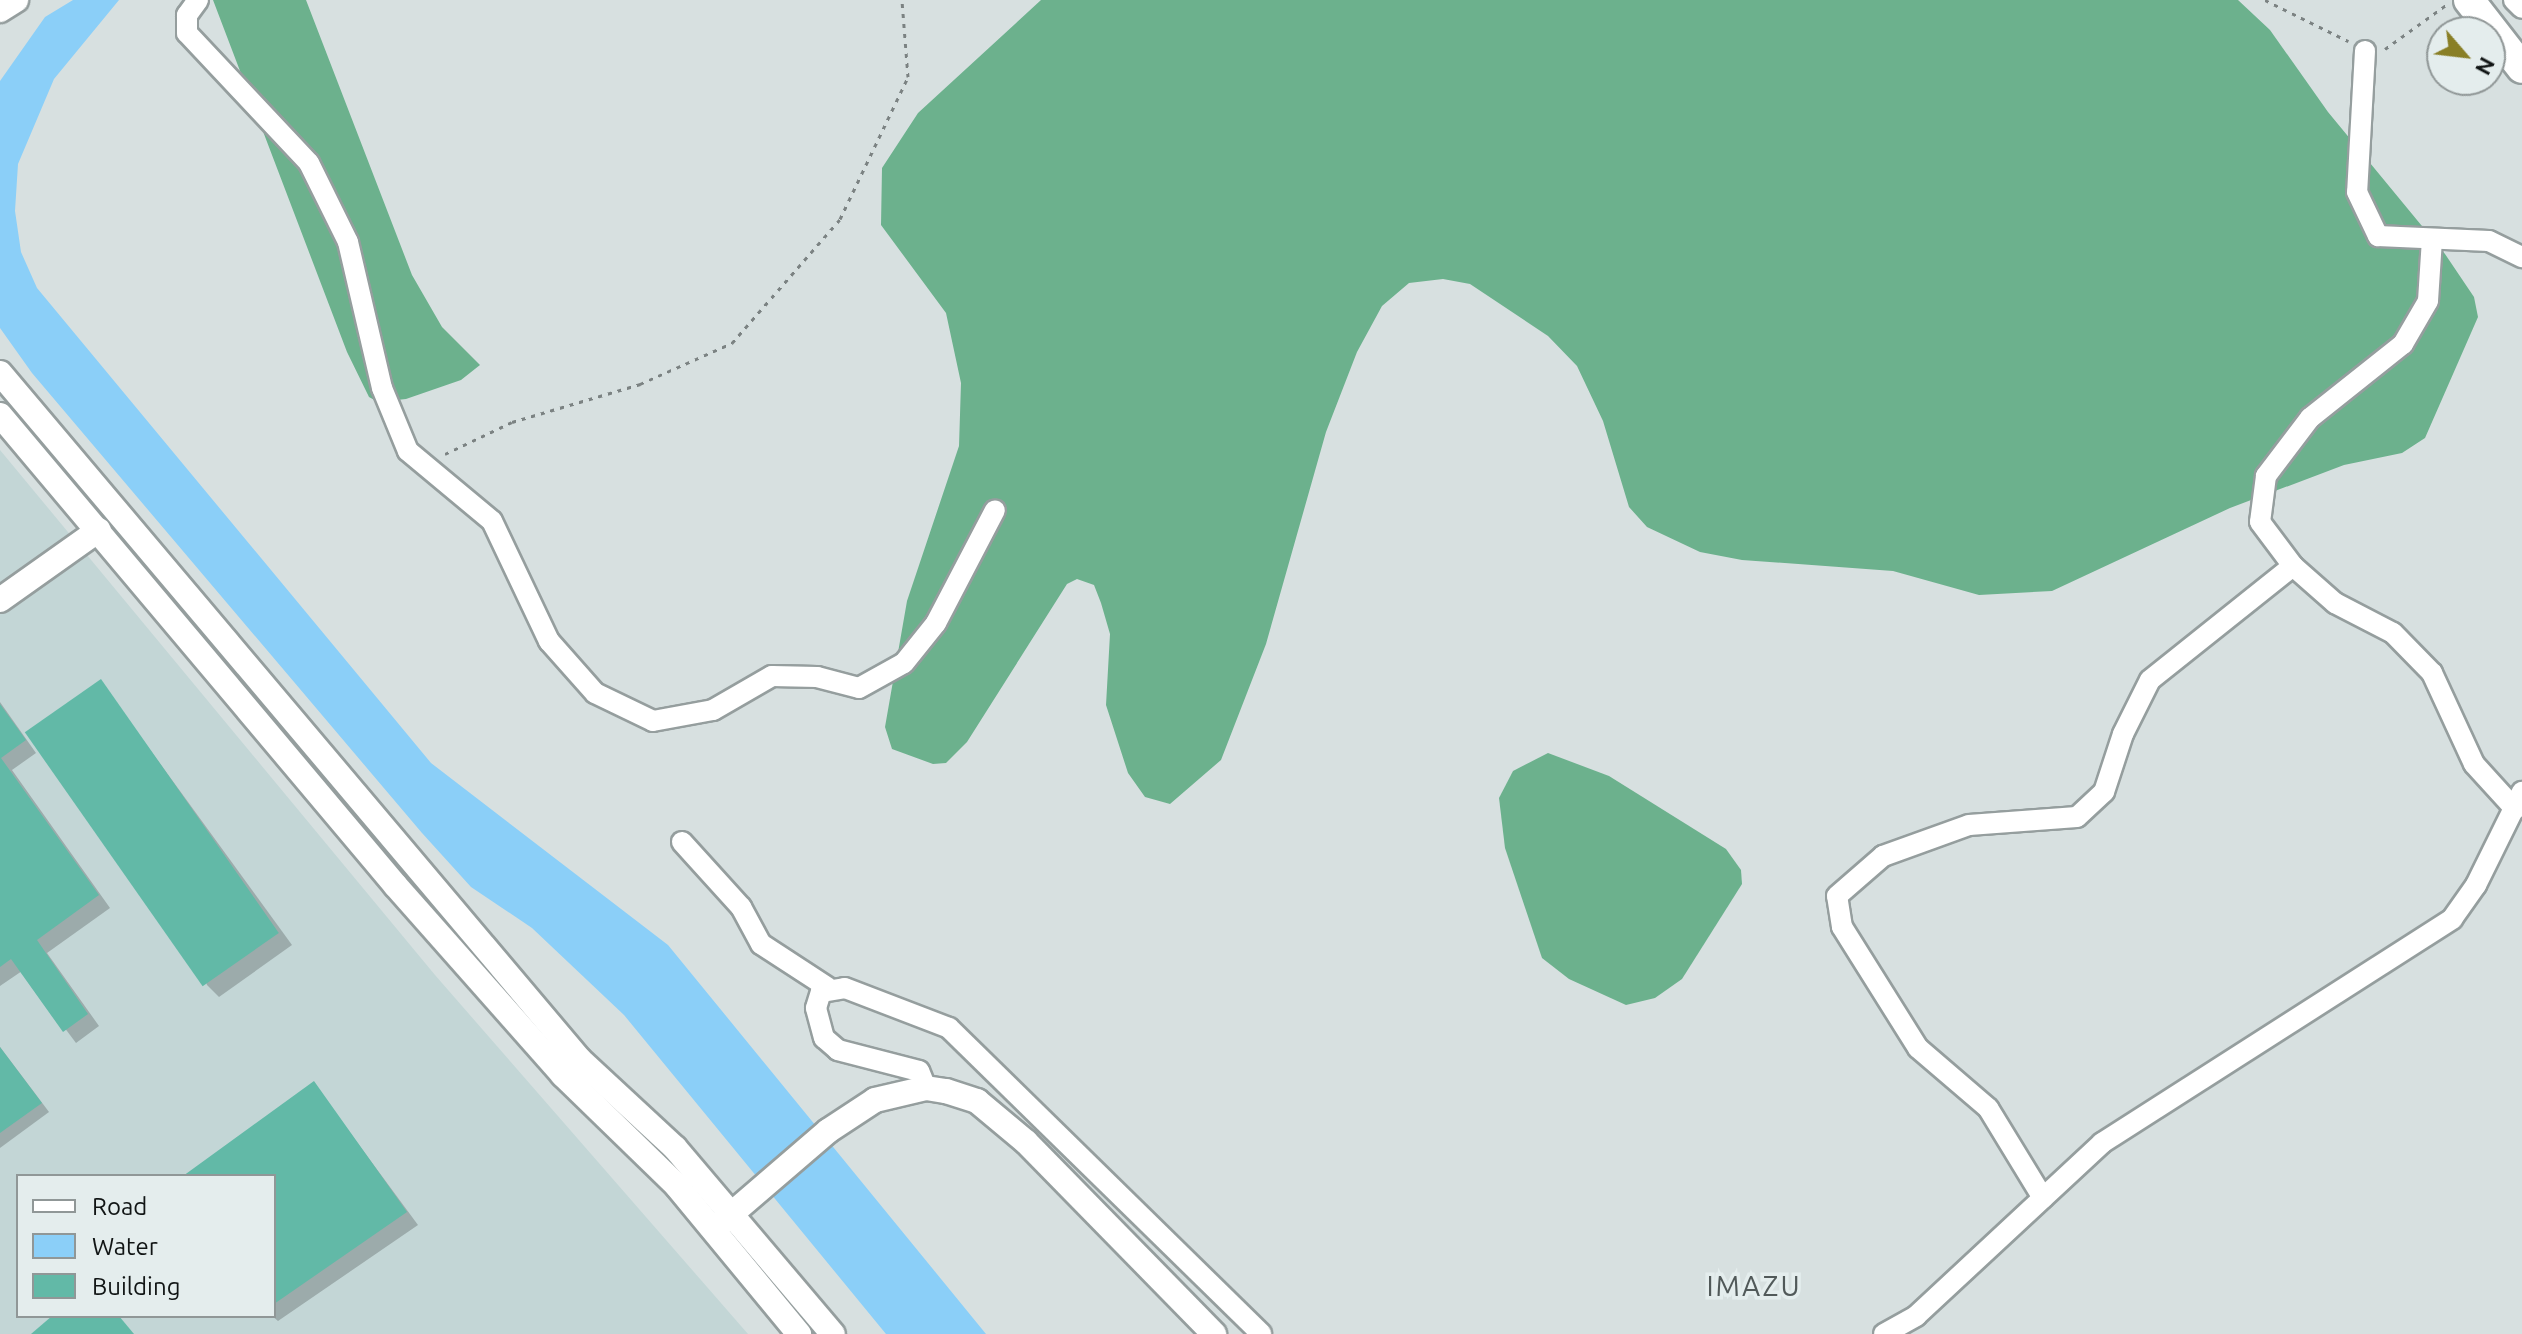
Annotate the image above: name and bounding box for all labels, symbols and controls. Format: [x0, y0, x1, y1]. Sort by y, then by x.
north arrow [2426, 16, 2506, 96]
text: N [2471, 53, 2501, 80]
legend [16, 1174, 276, 1318]
text: Road [92, 1193, 147, 1220]
text: Water [92, 1233, 158, 1260]
district label: IMAZU [1706, 1269, 1802, 1303]
text: Building [92, 1273, 180, 1300]

